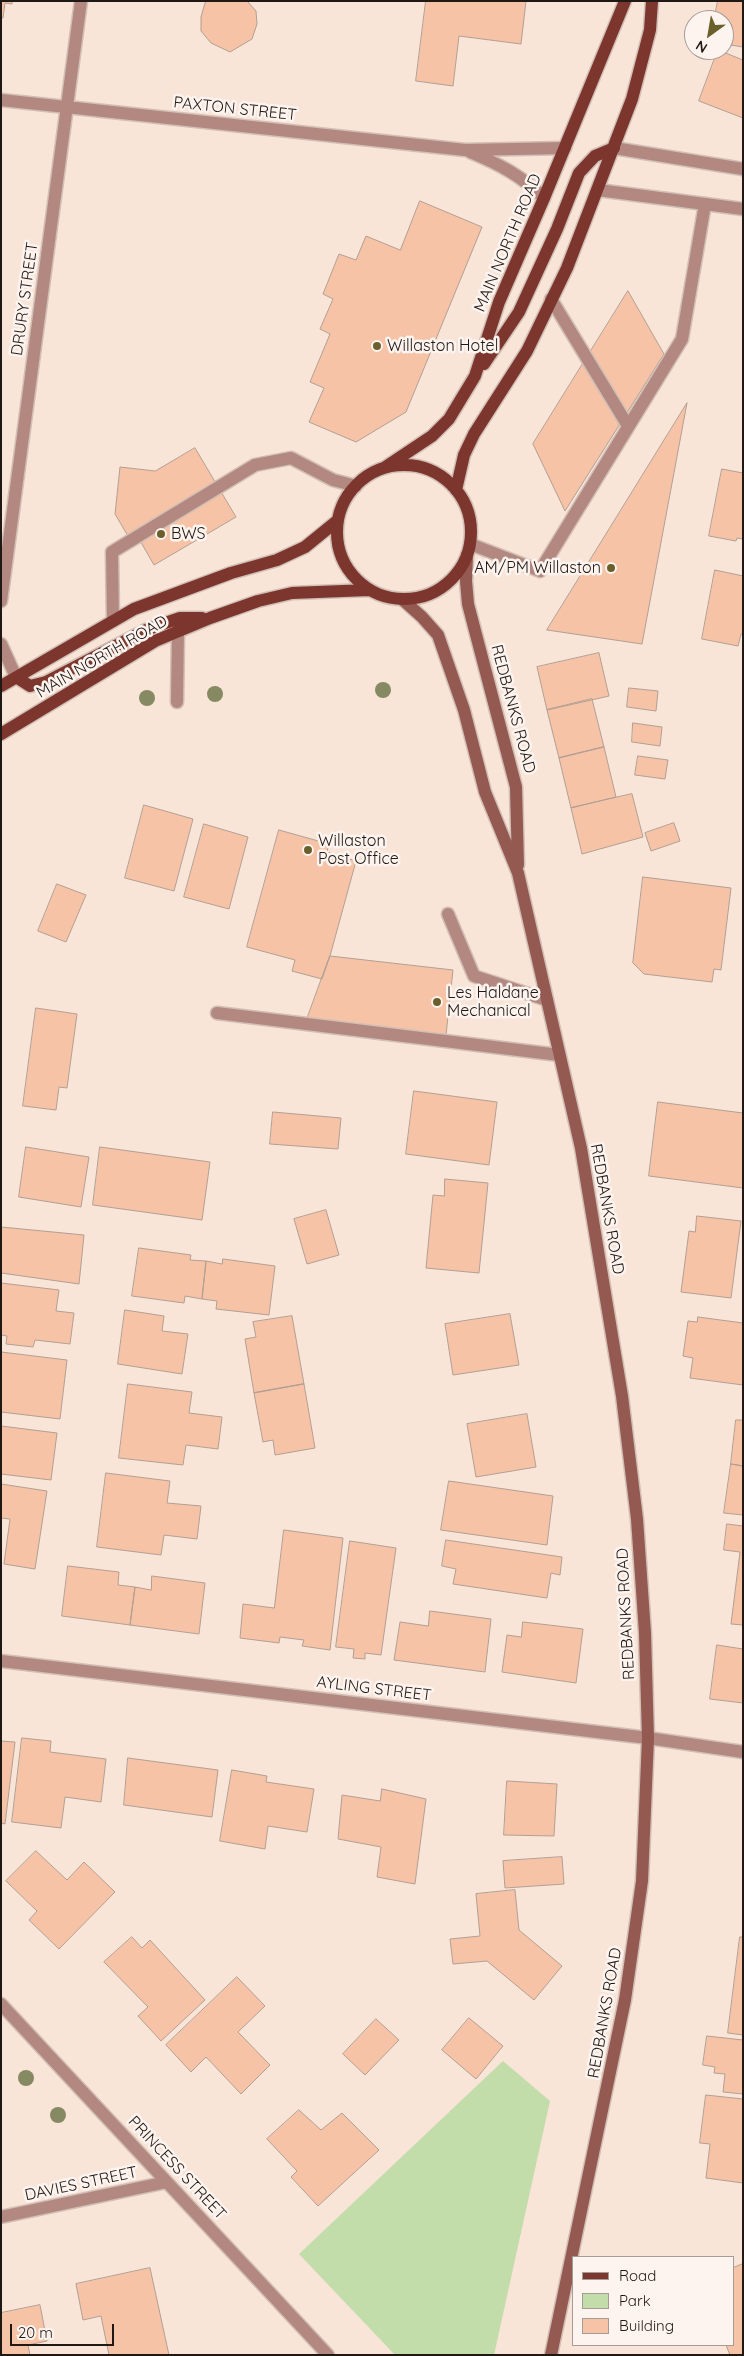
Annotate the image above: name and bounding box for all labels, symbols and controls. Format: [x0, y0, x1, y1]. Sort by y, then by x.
north arrow [684, 10, 734, 60]
text: N [692, 37, 711, 57]
street label: PAXTON STREET [172, 93, 298, 125]
street label: MAIN NORTH ROAD [470, 171, 546, 315]
street label: DRURY STREET [8, 241, 42, 357]
place label: Willaston Hotel [387, 336, 498, 356]
marker: Willaston Hotel [371, 340, 383, 352]
place label: BWS [171, 524, 206, 544]
marker: BWS [155, 528, 167, 540]
place label: AM/PM Willaston [474, 558, 601, 578]
marker: AM/PM Willaston [605, 562, 617, 574]
street label: MAIN NORTH ROAD [33, 612, 171, 702]
street label: REDBANKS ROAD [487, 643, 539, 775]
place label: Willaston Post Office [318, 831, 399, 869]
marker: Willaston Post Office [302, 844, 314, 856]
place label: Les Haldane Mechanical [447, 983, 539, 1021]
marker: Les Haldane Mechanical [431, 996, 443, 1008]
street label: REDBANKS ROAD [586, 1142, 628, 1276]
street label: REDBANKS ROAD [613, 1547, 639, 1681]
street label: AYLING STREET [316, 1672, 432, 1706]
street label: REDBANKS ROAD [584, 1946, 626, 2080]
street label: PRINCESS STREET [124, 2112, 230, 2224]
street label: DAVIES STREET [23, 2163, 139, 2205]
legend [572, 2256, 734, 2346]
text: Road [619, 2266, 656, 2285]
text: Park [619, 2291, 651, 2310]
scale bar [12, 2314, 116, 2346]
text: Building [619, 2316, 674, 2335]
text: 20 m [18, 2323, 53, 2342]

